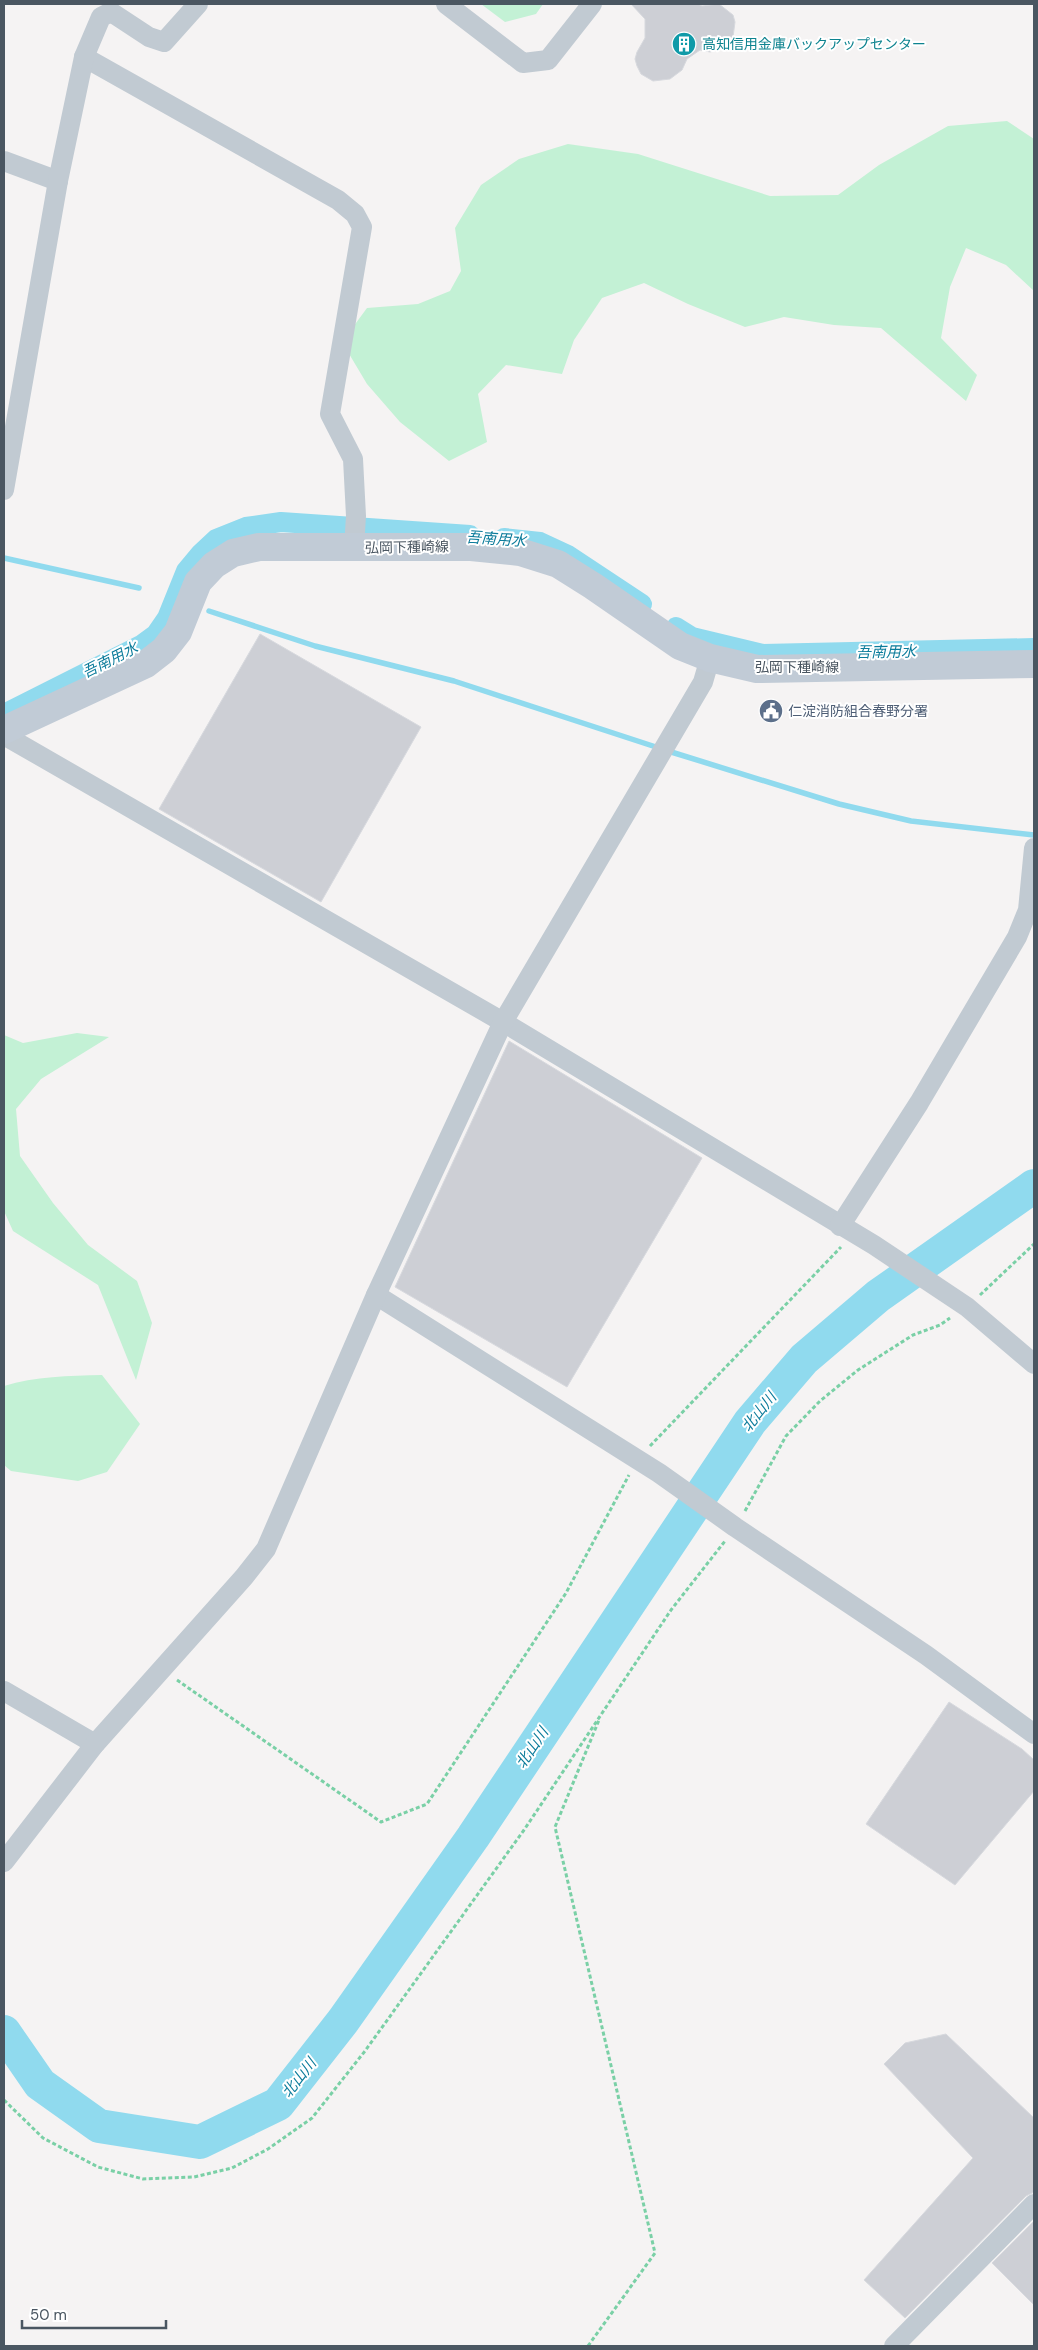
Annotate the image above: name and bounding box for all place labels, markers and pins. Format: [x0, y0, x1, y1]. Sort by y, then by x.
building icon: 高知信用金庫バックアップセンター [671, 31, 697, 57]
place label: 高知信用金庫バックアップセンター [702, 35, 926, 53]
public building icon: 仁淀消防組合春野分署 [758, 698, 784, 724]
place label: 仁淀消防組合春野分署 [788, 702, 928, 720]

